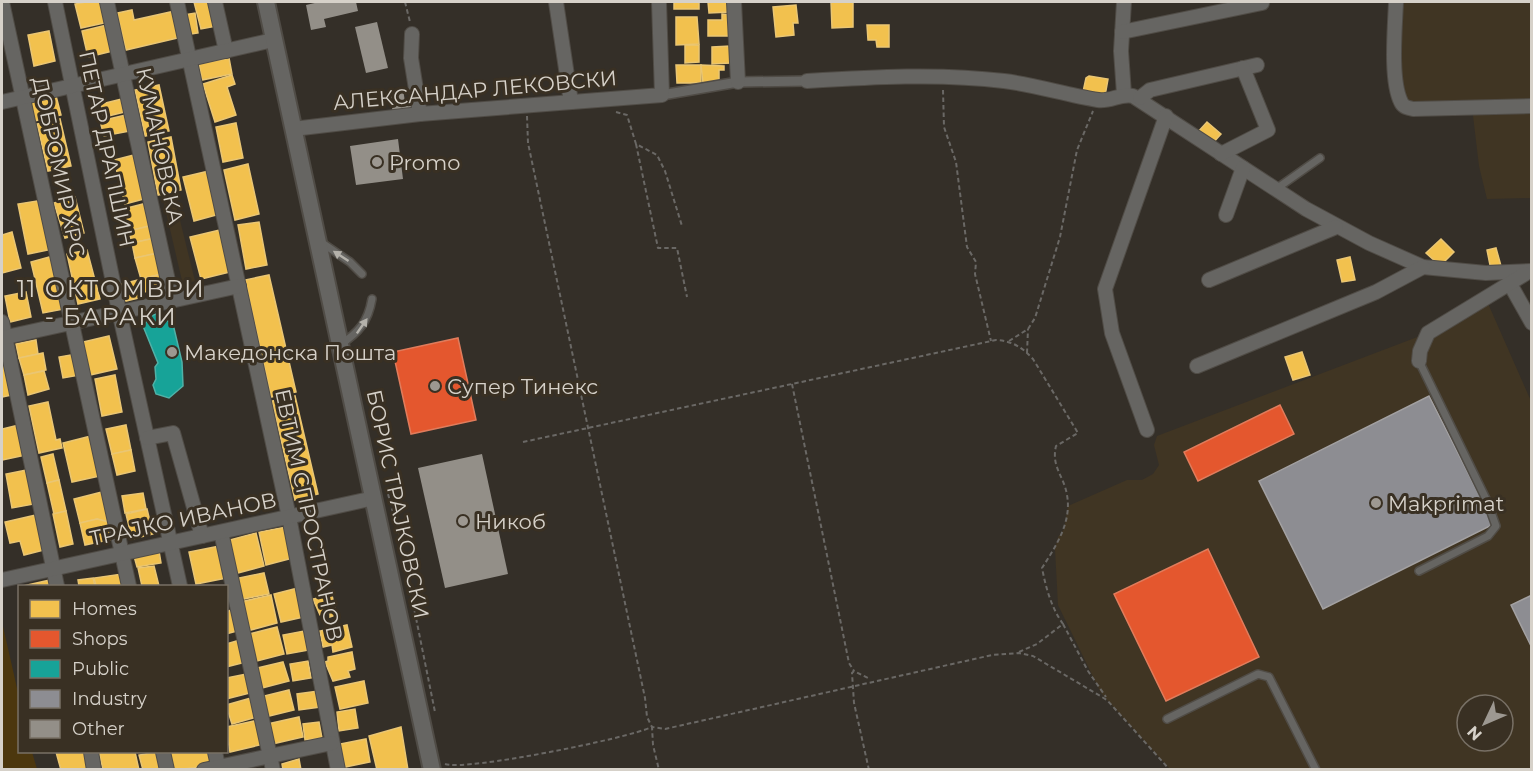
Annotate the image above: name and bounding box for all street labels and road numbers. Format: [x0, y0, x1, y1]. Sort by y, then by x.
street label: ПЕТАР ДРАПШИН [74, 49, 140, 249]
street label: КУМАНОВСКА [131, 65, 189, 227]
street label: АЛЕКСАНДАР ЛЕКОВСКИ [332, 65, 618, 115]
street label: ДОБРОМИР ХРС [28, 75, 90, 259]
street label: ЕВТИМ СПРОСТРАНОВ [270, 387, 348, 643]
street label: БОРИС ТРАЈКОВСКИ [362, 387, 434, 621]
street label: ТРАЈКО ИВАНОВ [87, 487, 279, 551]

